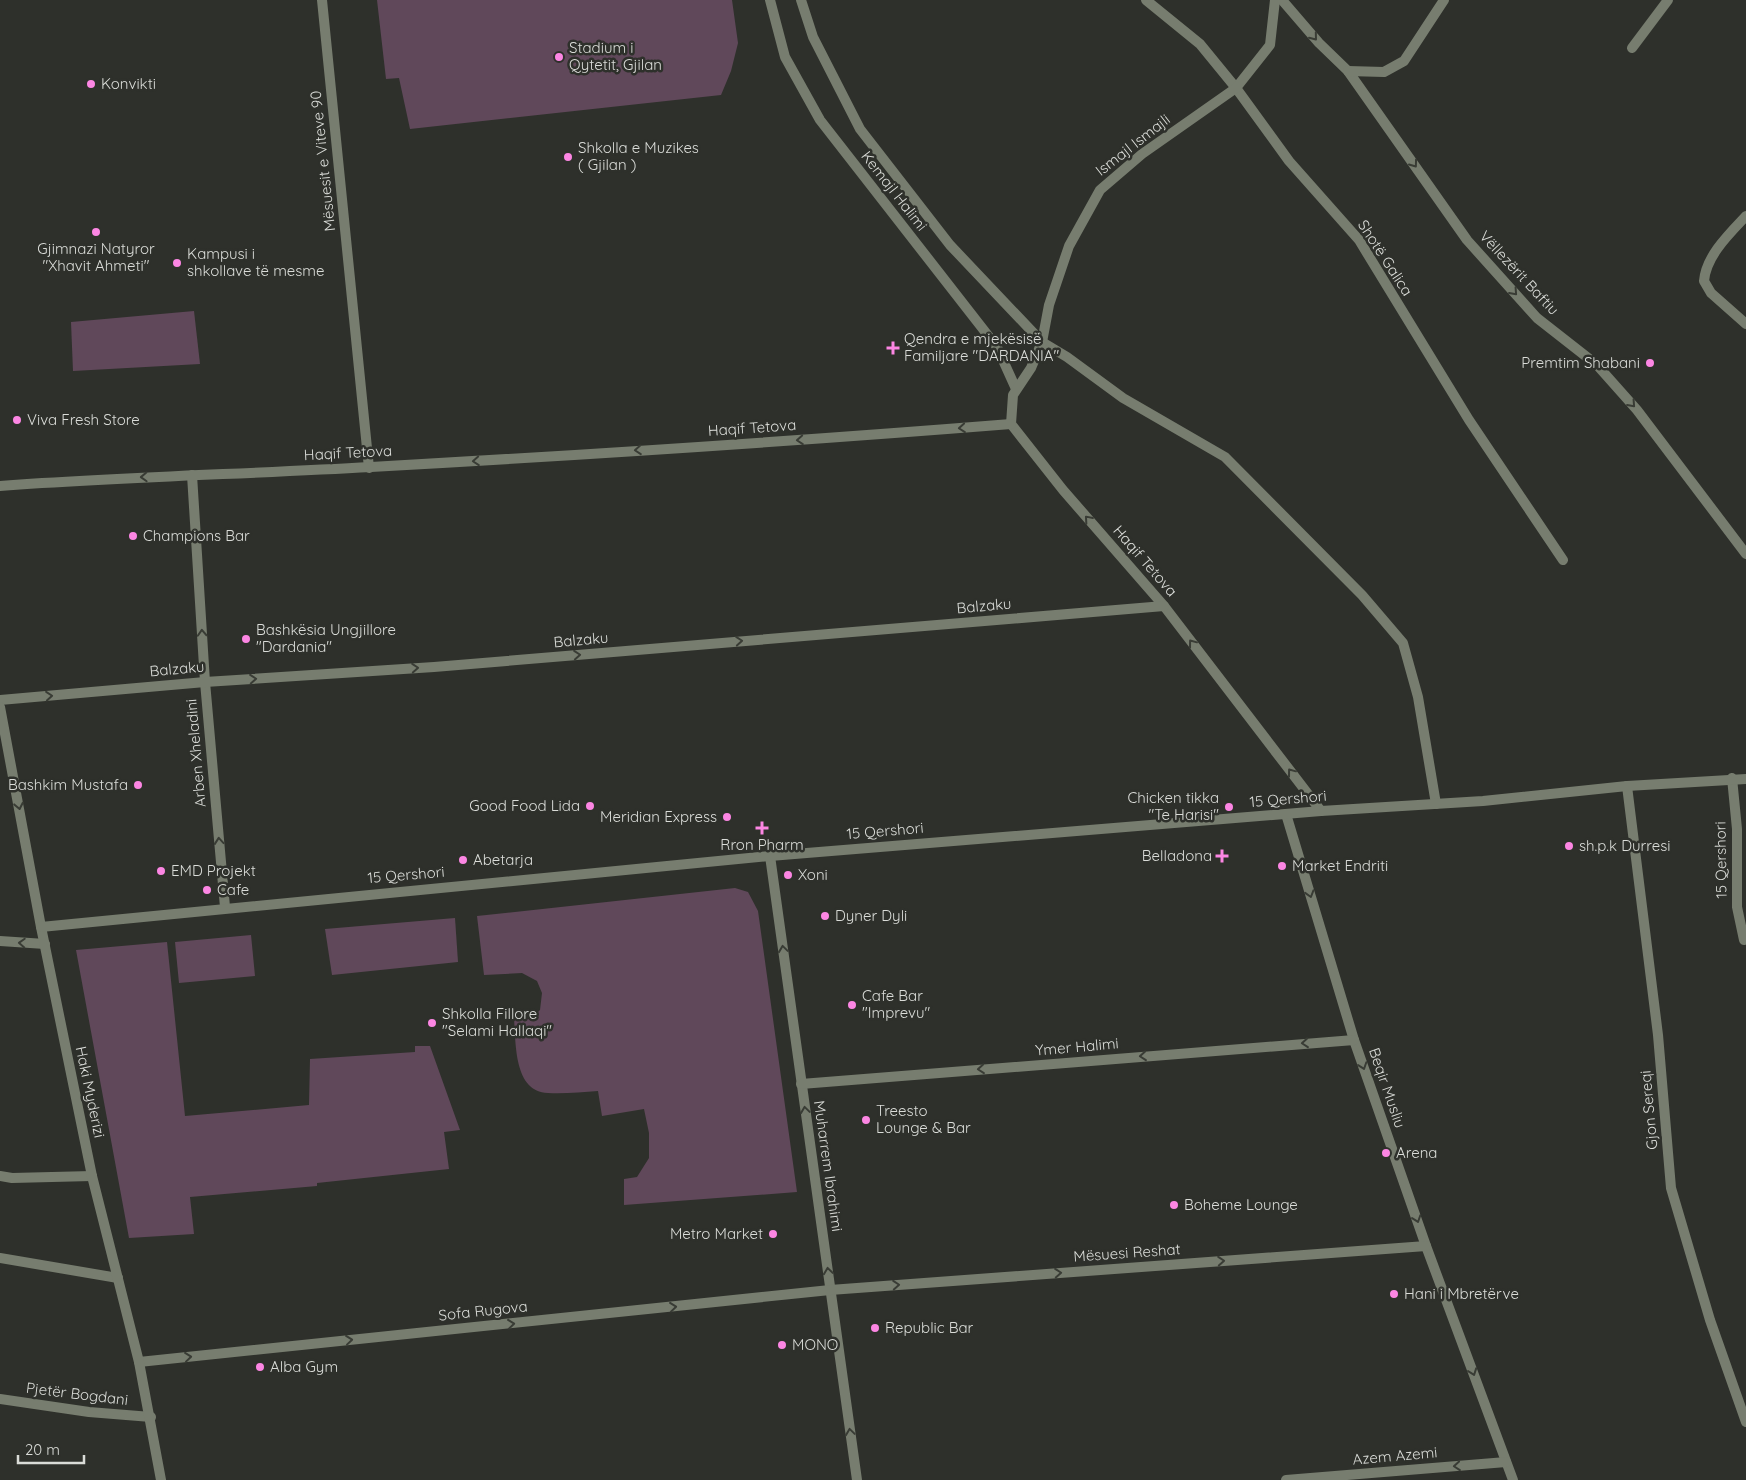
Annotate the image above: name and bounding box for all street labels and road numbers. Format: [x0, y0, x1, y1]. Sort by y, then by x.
street label: Mësuesit e Viteve 90 [306, 90, 339, 232]
street label: Ismajl Ismajli [1092, 110, 1174, 180]
street label: Kemajl Halimi [857, 147, 931, 234]
street label: Shotë Galica [1354, 216, 1417, 299]
street label: Vëllezërit Baftiu [1476, 227, 1563, 319]
street label: Haqif Tetova [707, 415, 797, 440]
street label: Haqif Tetova [303, 441, 393, 464]
street label: Haqif Tetova [1109, 521, 1182, 600]
street label: Balzaku [956, 594, 1012, 617]
street label: Balzaku [553, 628, 609, 651]
street label: Balzaku [149, 657, 205, 680]
street label: Arben Xheladini [181, 698, 210, 808]
street label: 15 Qershori [1249, 786, 1327, 811]
street label: 15 Qershori [846, 818, 924, 843]
street label: 15 Qershori [1710, 821, 1731, 899]
street label: 15 Qershori [367, 862, 445, 887]
street label: Ymer Halimi [1035, 1033, 1119, 1060]
street label: Haki Myderizi [72, 1044, 109, 1139]
street label: Beqir Musliu [1365, 1045, 1410, 1130]
street label: Gjon Sereqi [1636, 1070, 1661, 1150]
street label: Muharrem Ibrahimi [810, 1099, 847, 1233]
street label: Mësuesi Reshat [1073, 1239, 1181, 1266]
street label: Sofa Rugova [437, 1296, 528, 1325]
street label: Pjetër Bogdani [25, 1378, 129, 1409]
street label: Azem Azemi [1352, 1442, 1438, 1469]

